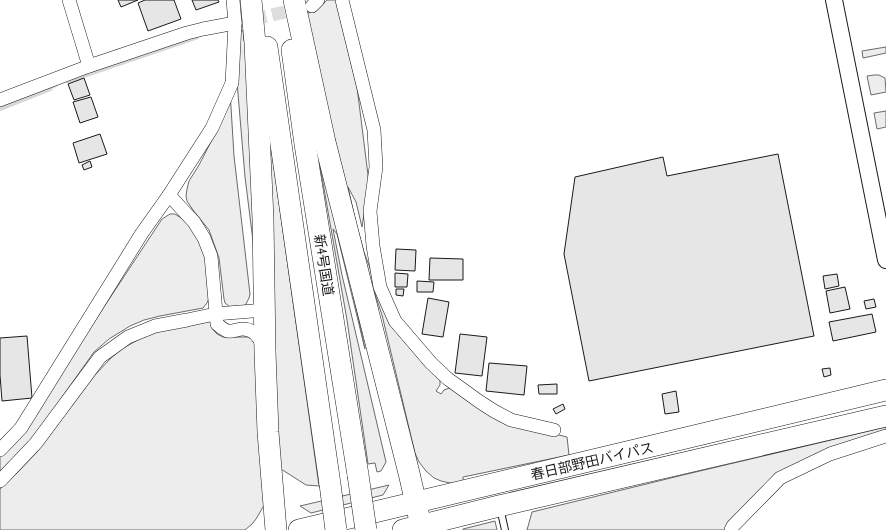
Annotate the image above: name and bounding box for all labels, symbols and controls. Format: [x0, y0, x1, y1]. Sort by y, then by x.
street label: 新4号国道 [310, 233, 338, 297]
street label: 春日部野田バイパス [529, 438, 655, 484]

